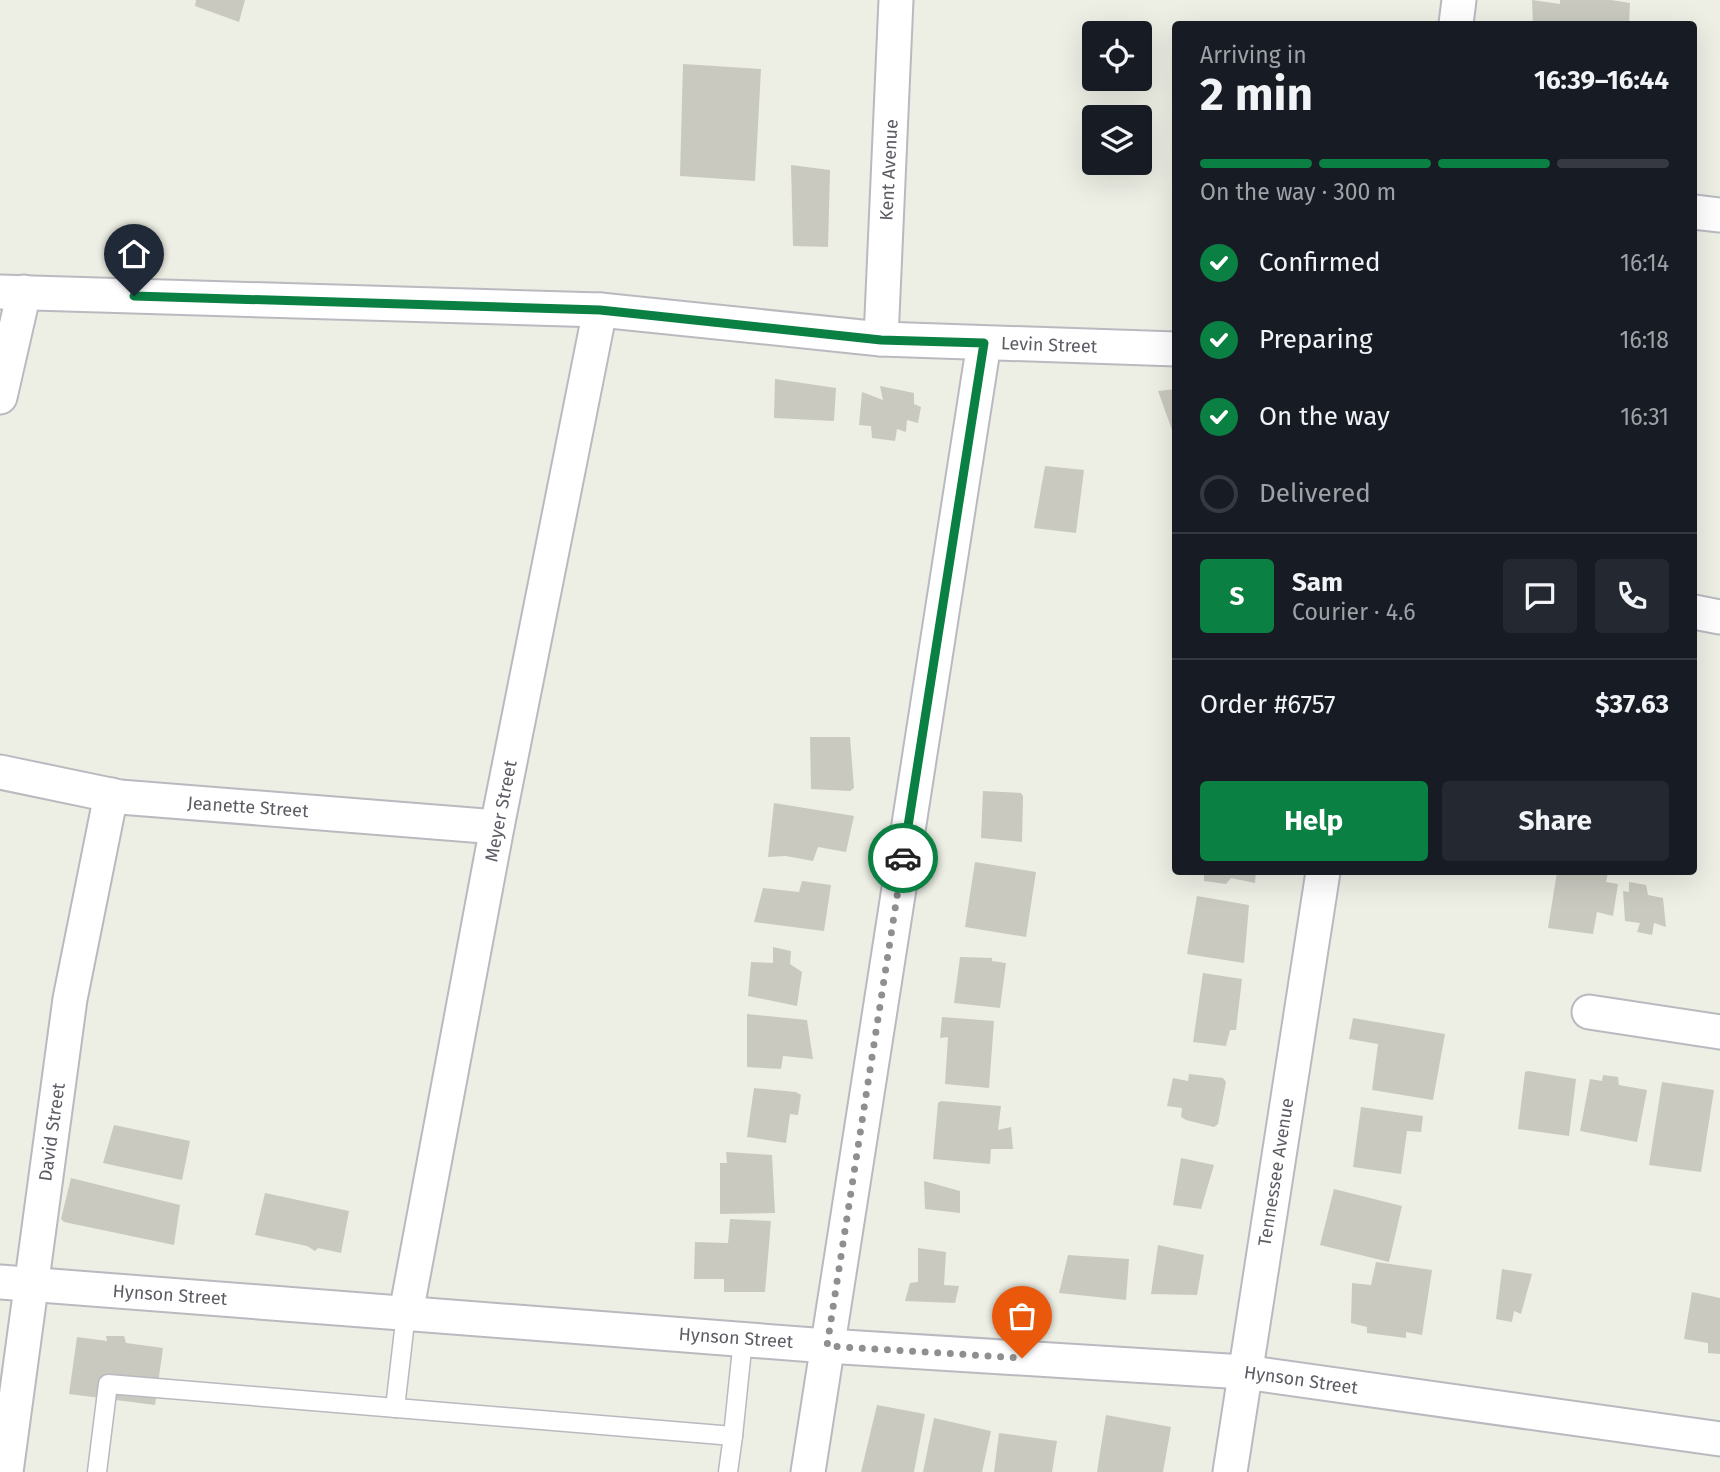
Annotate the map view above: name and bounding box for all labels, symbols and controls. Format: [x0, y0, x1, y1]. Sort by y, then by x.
map controls [1082, 21, 1152, 175]
button: locate [1082, 21, 1152, 91]
text: Arriving in [1200, 41, 1307, 69]
text: 16:39–16:44 [1534, 65, 1669, 96]
text: 2 min [1200, 67, 1313, 122]
button: layers [1082, 105, 1152, 175]
street label: Kent Avenue [875, 119, 903, 221]
text: On the way · 300 m [1200, 178, 1396, 206]
pin [104, 224, 164, 296]
icon: home [115, 235, 153, 273]
icon: check [1200, 244, 1238, 282]
text: Confirmed [1259, 247, 1380, 278]
text: 16:14 [1620, 249, 1669, 277]
icon: check [1200, 321, 1238, 359]
text: Preparing [1259, 324, 1372, 355]
text: 16:18 [1620, 326, 1669, 354]
street label: Levin Street [1000, 332, 1098, 358]
icon: check [1200, 398, 1238, 436]
text: On the way [1259, 401, 1390, 432]
text: 16:31 [1620, 403, 1669, 431]
text: Delivered [1259, 478, 1371, 509]
button: chat [1503, 559, 1577, 633]
button: phone [1595, 559, 1669, 633]
text: Sam [1292, 567, 1343, 598]
text: S [1230, 581, 1244, 612]
text: Courier · 4.6 [1292, 598, 1416, 626]
text: Order #6757 [1200, 689, 1336, 720]
text: $37.63 [1595, 689, 1669, 720]
street label: Meyer Street [480, 758, 522, 864]
button: Help [1200, 781, 1428, 861]
button: Share [1442, 781, 1669, 861]
street label: Jeanette Street [187, 792, 310, 822]
courier [868, 823, 938, 893]
icon: car [884, 839, 922, 877]
street label: David Street [34, 1081, 70, 1183]
street label: Tennessee Avenue [1253, 1096, 1299, 1248]
street label: Hynson Street [112, 1280, 228, 1310]
pin [992, 1286, 1052, 1358]
icon: bag [1003, 1297, 1041, 1335]
street label: Hynson Street [678, 1323, 794, 1353]
street label: Hynson Street [1243, 1361, 1360, 1399]

